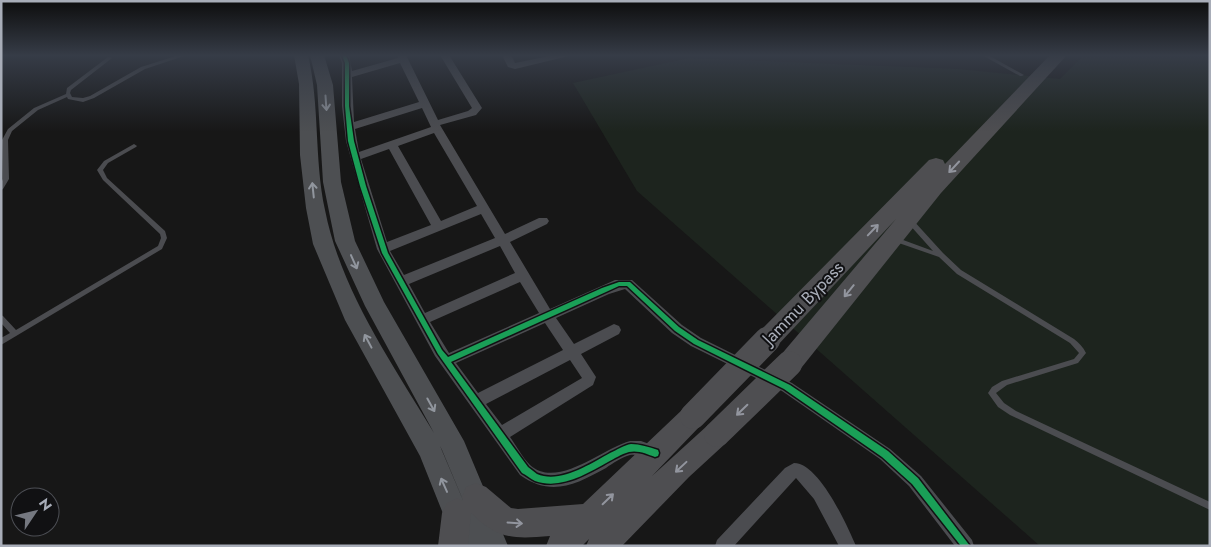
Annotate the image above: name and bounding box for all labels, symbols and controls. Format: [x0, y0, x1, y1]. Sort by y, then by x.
one-way arrow [321, 95, 330, 111]
one-way arrow [948, 161, 960, 174]
one-way arrow [308, 182, 318, 198]
one-way arrow [867, 223, 879, 236]
one-way arrow [349, 254, 359, 269]
street label: Jammu Bypass [755, 255, 850, 352]
one-way arrow [844, 285, 855, 298]
one-way arrow [362, 335, 372, 349]
one-way arrow [426, 397, 436, 412]
one-way arrow [736, 404, 748, 416]
one-way arrow [674, 461, 687, 473]
one-way arrow [438, 478, 448, 493]
north arrow [10, 487, 60, 537]
one-way arrow [602, 493, 614, 505]
text: N [34, 494, 57, 515]
one-way arrow [507, 518, 523, 527]

